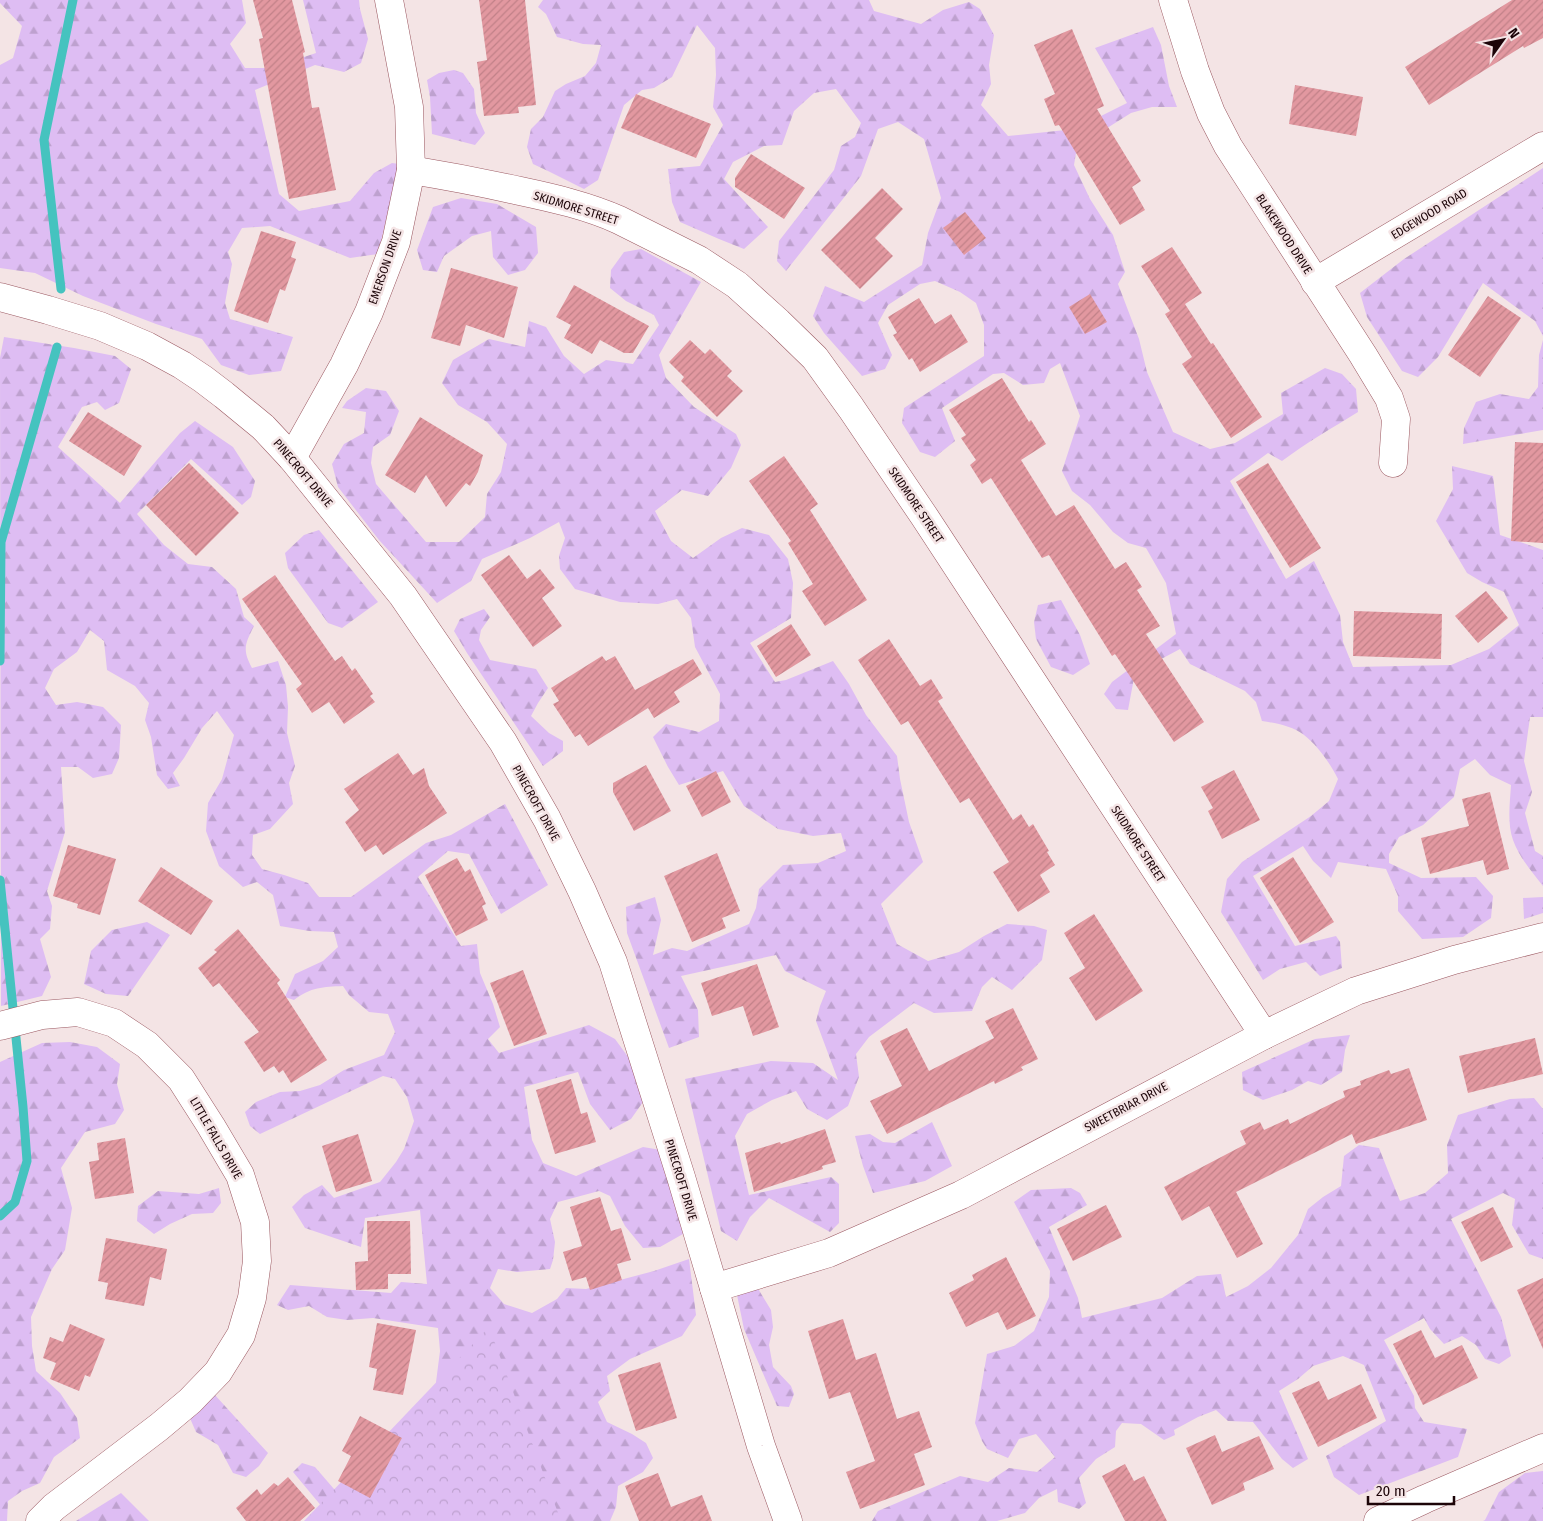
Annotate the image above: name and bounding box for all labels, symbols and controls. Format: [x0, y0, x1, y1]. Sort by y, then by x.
north arrow [1478, 15, 1528, 65]
text: N [1504, 25, 1523, 41]
street label: EDGEWOOD ROAD [1388, 186, 1470, 242]
street label: SKIDMORE STREET [532, 188, 620, 228]
street label: BLAKEWOOD DRIVE [1253, 191, 1315, 277]
street label: EMERSON DRIVE [366, 227, 404, 306]
street label: PINECROFT DRIVE [271, 436, 336, 510]
street label: SKIDMORE STREET [886, 465, 947, 546]
street label: PINECROFT DRIVE [509, 763, 563, 844]
street label: SKIDMORE STREET [1108, 803, 1168, 885]
street label: SWEETBRIAR DRIVE [1082, 1079, 1170, 1135]
street label: LITTLE FALLS DRIVE [187, 1095, 245, 1182]
street label: PINECROFT DRIVE [662, 1138, 700, 1223]
scale bar [1368, 1474, 1454, 1506]
text: 20 m [1376, 1482, 1406, 1500]

